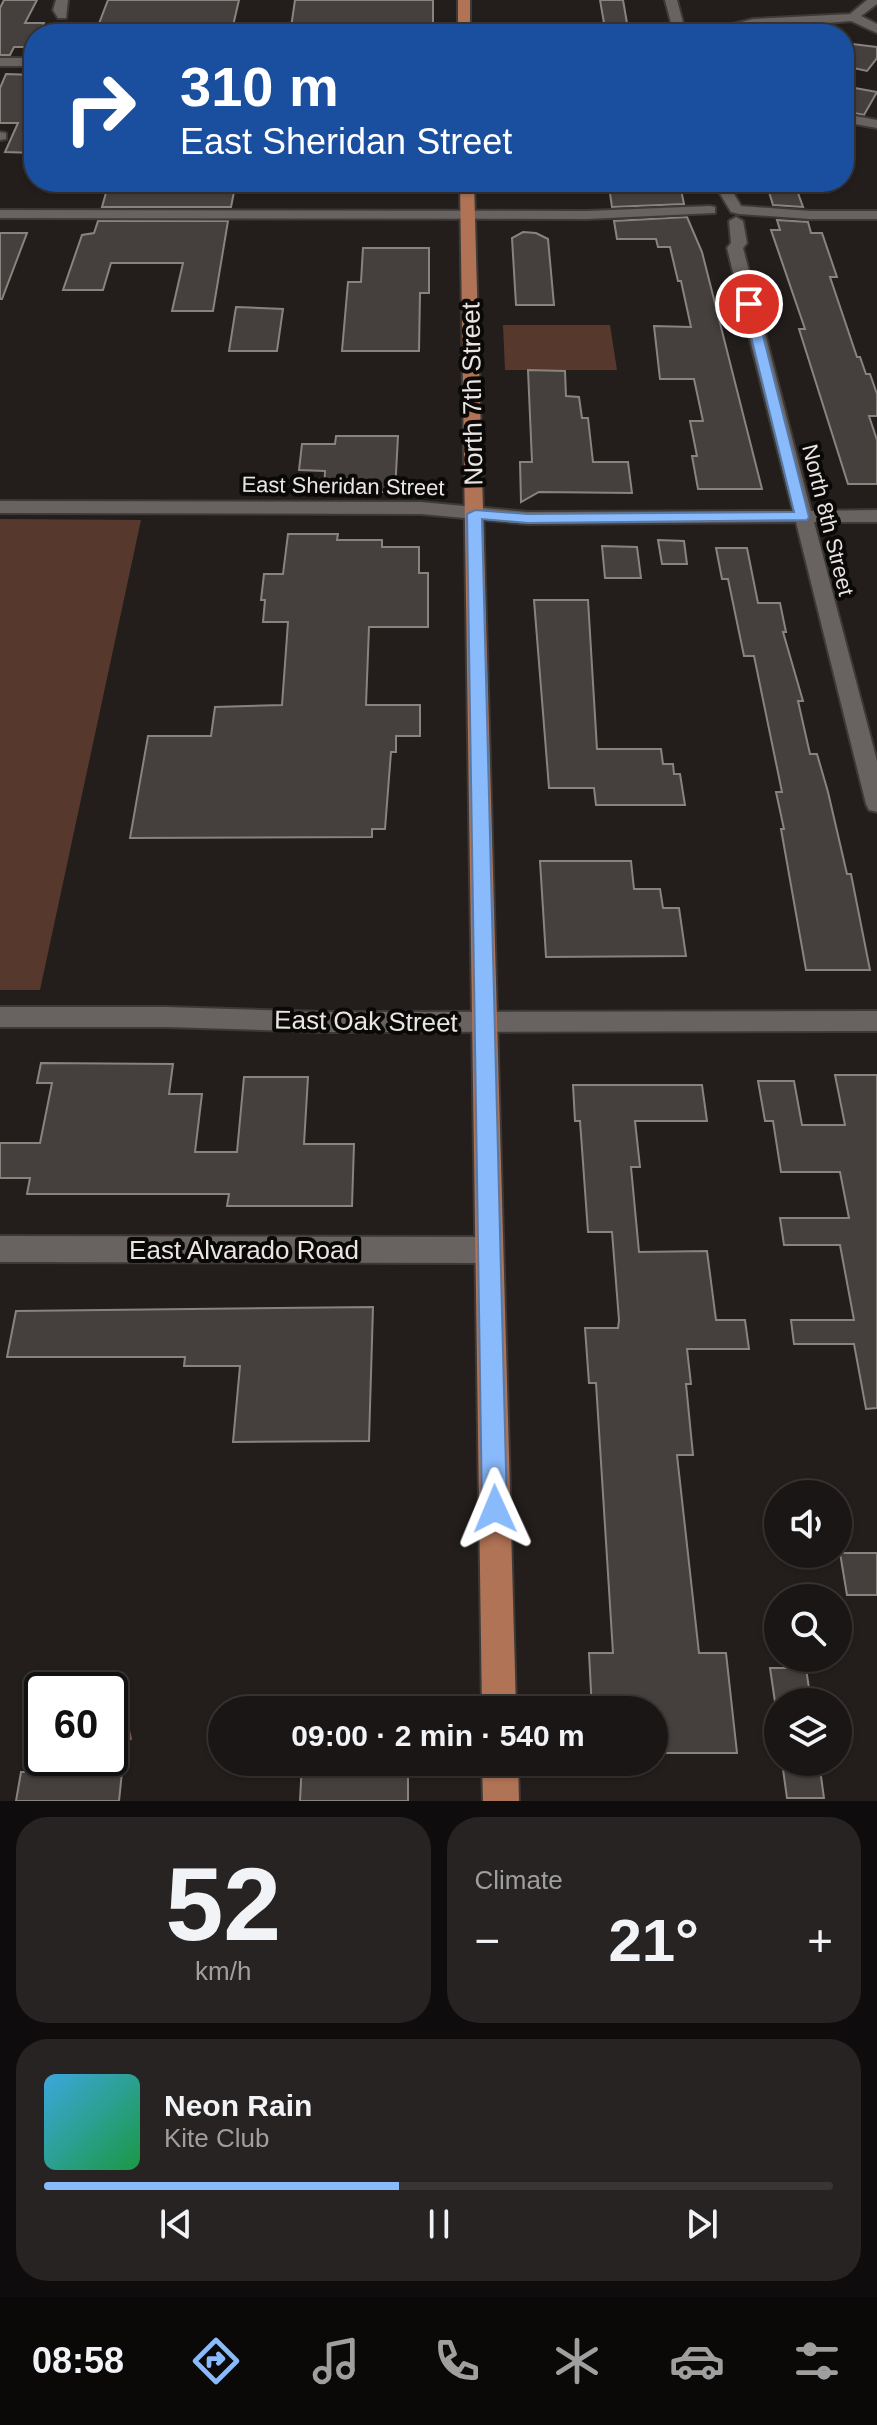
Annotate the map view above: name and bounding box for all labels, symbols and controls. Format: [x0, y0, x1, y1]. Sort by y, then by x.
text: 310 m [180, 55, 339, 118]
icon: right [48, 56, 152, 160]
text: East Sheridan Street [180, 121, 512, 162]
pin [715, 270, 783, 338]
icon: arrive [727, 282, 771, 326]
street label: North 7th Street [455, 301, 489, 486]
street label: North 8th Street [797, 442, 859, 598]
street label: East Sheridan Street [241, 472, 445, 500]
street label: East Oak Street [274, 1004, 459, 1038]
street label: East Alvarado Road [129, 1235, 359, 1265]
position arrow [453, 1467, 537, 1551]
map controls [764, 1480, 852, 1776]
button: sound [764, 1480, 852, 1568]
button: search [764, 1584, 852, 1672]
speed limit sign: 60 [24, 1672, 128, 1776]
button: layers [764, 1688, 852, 1776]
text: 09:00 · 2 min · 540 m [291, 1719, 585, 1752]
text: 52 [165, 1846, 281, 1962]
text: Climate [475, 1865, 563, 1895]
text: 21° [608, 1907, 699, 1974]
text: − [475, 1916, 500, 1965]
text: + [807, 1916, 833, 1965]
text: km/h [195, 1956, 251, 1986]
text: Neon Rain [164, 2089, 312, 2122]
text: Kite Club [164, 2123, 270, 2153]
icon: previous [154, 2202, 198, 2246]
icon: pause [417, 2202, 461, 2246]
icon: next [680, 2202, 724, 2246]
icon: directions [188, 2333, 244, 2389]
icon: music [308, 2333, 364, 2389]
icon: phone [429, 2333, 485, 2389]
icon: climate [549, 2333, 605, 2389]
icon: car [669, 2333, 725, 2389]
icon: filters [789, 2333, 845, 2389]
text: 08:58 [32, 2340, 124, 2381]

